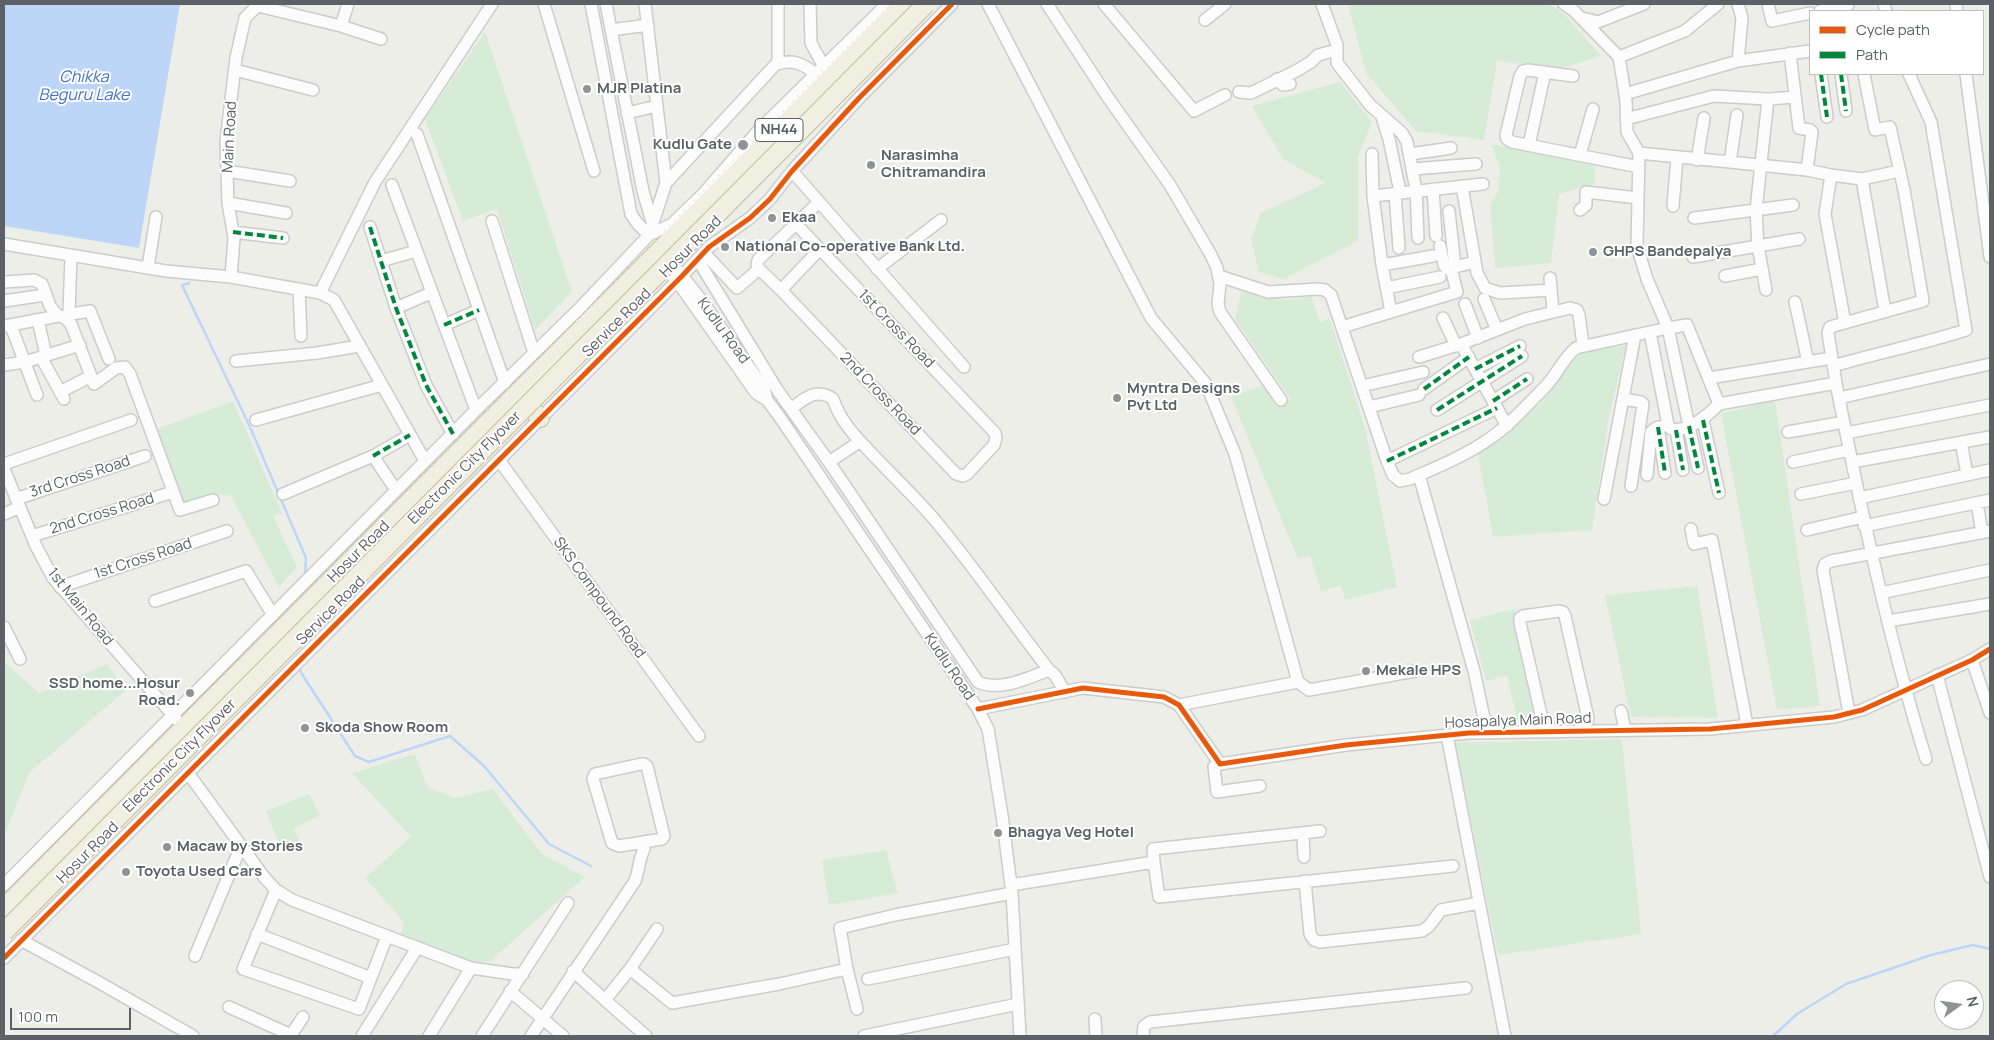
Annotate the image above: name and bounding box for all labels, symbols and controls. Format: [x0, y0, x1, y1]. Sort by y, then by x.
legend [1809, 10, 1984, 75]
text: Cycle path [1856, 19, 1930, 40]
text: Path [1856, 44, 1888, 65]
water label: Chikka Beguru Lake [39, 68, 129, 106]
place label: MJR Platina [597, 80, 681, 98]
marker: MJR Platina [581, 83, 593, 95]
street label: Main Road [219, 101, 241, 173]
road number: NH44 [755, 118, 803, 142]
place label: Kudlu Gate [653, 136, 732, 154]
marker: Kudlu Gate [736, 138, 750, 152]
place label: Narasimha Chitramandira [881, 147, 986, 182]
marker: Narasimha Chitramandira [865, 159, 877, 171]
place label: Ekaa [782, 209, 816, 227]
street label: Hosur Road [656, 212, 726, 282]
marker: Ekaa [766, 212, 778, 224]
place label: National Co-operative Bank Ltd. [735, 238, 965, 256]
marker: National Co-operative Bank Ltd. [719, 241, 731, 253]
place label: GHPS Bandepalya [1603, 243, 1731, 261]
marker: GHPS Bandepalya [1587, 246, 1599, 258]
street label: Service Road [579, 285, 655, 361]
street label: 1st Cross Road [854, 286, 938, 372]
street label: Kudlu Road [693, 295, 753, 367]
street label: 2nd Cross Road [836, 349, 924, 439]
place label: Myntra Designs Pvt Ltd [1127, 380, 1240, 415]
marker: Myntra Designs Pvt Ltd [1111, 392, 1123, 404]
street label: Electronic City Flyover [405, 408, 525, 528]
street label: 3rd Cross Road [28, 452, 132, 502]
street label: 2nd Cross Road [48, 490, 156, 538]
street label: Hosur Road [324, 517, 394, 587]
street label: SKS Compound Road [549, 534, 649, 662]
street label: 1st Cross Road [92, 535, 194, 583]
street label: 1st Main Road [43, 565, 117, 649]
street label: Service Road [293, 573, 369, 649]
street label: Kudlu Road [920, 630, 978, 704]
place label: Mekale HPS [1376, 662, 1461, 680]
marker: Mekale HPS [1360, 665, 1372, 677]
place label: SSD home...Hosur Road. [49, 675, 180, 710]
marker: SSD home...Hosur Road. [184, 687, 196, 699]
street label: Electronic City Flyover [120, 696, 240, 816]
street label: Hosapalya Main Road [1444, 709, 1592, 733]
place label: Skoda Show Room [315, 719, 448, 737]
marker: Skoda Show Room [299, 722, 311, 734]
street label: Hosur Road [53, 818, 123, 888]
place label: Bhagya Veg Hotel [1008, 824, 1134, 842]
marker: Bhagya Veg Hotel [992, 827, 1004, 839]
place label: Macaw by Stories [177, 838, 303, 856]
marker: Macaw by Stories [161, 841, 173, 853]
place label: Toyota Used Cars [136, 863, 262, 881]
marker: Toyota Used Cars [120, 866, 132, 878]
north arrow [1934, 980, 1984, 1030]
text: N [1963, 994, 1984, 1009]
scale bar [12, 998, 134, 1030]
text: 100 m [18, 1006, 58, 1027]

